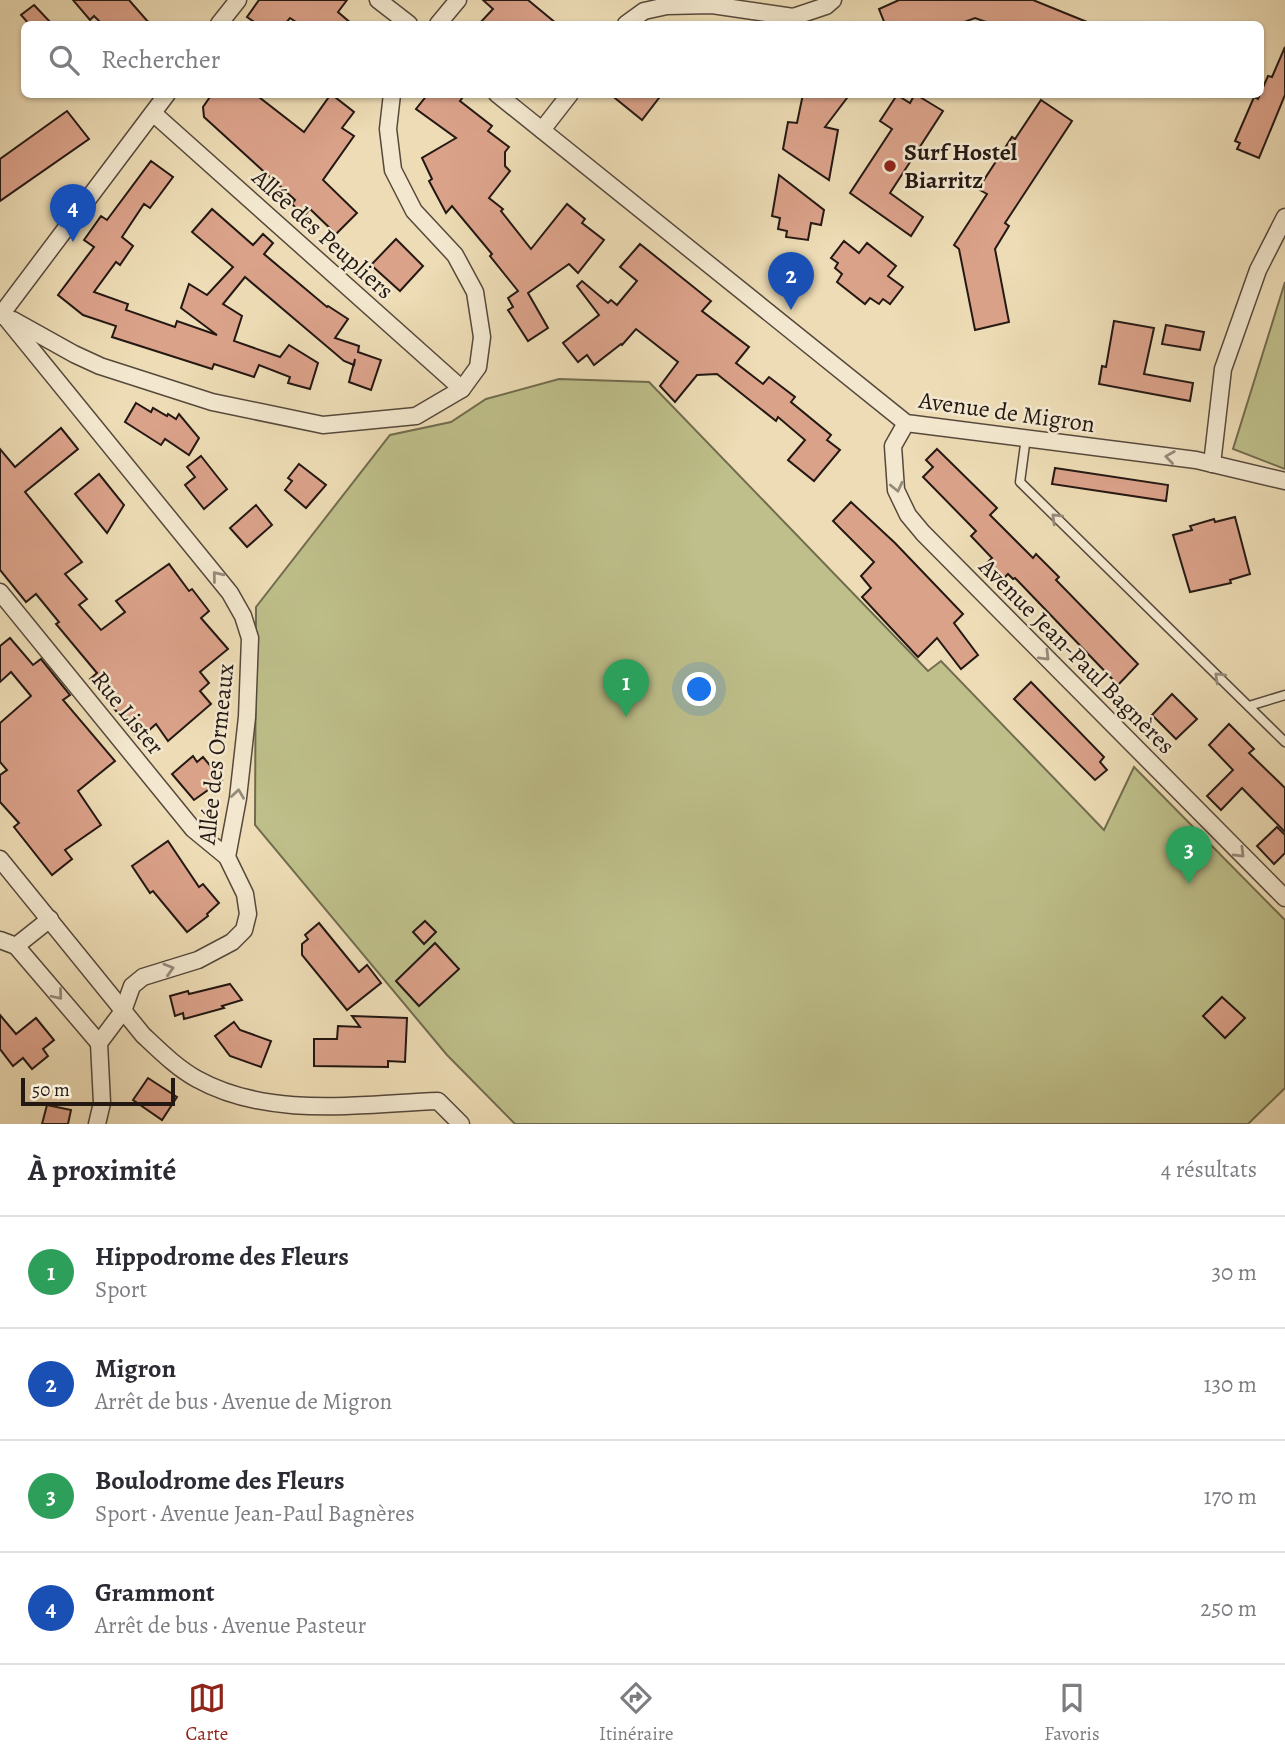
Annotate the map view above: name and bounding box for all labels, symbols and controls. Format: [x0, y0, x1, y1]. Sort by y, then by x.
search box [21, 21, 1264, 98]
icon: search [45, 41, 83, 79]
text: Rechercher [101, 42, 221, 77]
place label: Surf Hostel Biarritz [904, 136, 1018, 196]
marker: Surf Hostel Biarritz [882, 158, 898, 174]
street label: Allée des Peupliers [245, 161, 401, 306]
pin: 4 [50, 184, 96, 242]
pin: 2 [768, 252, 814, 310]
street label: Avenue de Migron [916, 384, 1097, 440]
one-way arrow [1164, 449, 1176, 464]
one-way arrow [889, 481, 904, 493]
one-way arrow [1052, 513, 1065, 526]
street label: Avenue Jean-Paul Bagnères [971, 550, 1182, 761]
one-way arrow [212, 571, 225, 584]
one-way arrow [1037, 648, 1050, 661]
pin: 1 [603, 659, 649, 717]
street label: Allée des Ormeaux [190, 661, 241, 847]
street label: Rue Lister [84, 665, 172, 761]
your location [682, 672, 716, 706]
one-way arrow [1214, 672, 1227, 685]
one-way arrow [230, 788, 245, 800]
pin: 3 [1166, 826, 1212, 884]
one-way arrow [1232, 844, 1245, 857]
one-way arrow [163, 962, 175, 977]
one-way arrow [49, 987, 62, 999]
scale bar [21, 1075, 175, 1107]
text: 50 m [32, 1077, 70, 1103]
text: À proximité [28, 1150, 176, 1190]
text: 4 résultats [1161, 1154, 1257, 1185]
text: Hippodrome des Fleurs [95, 1239, 349, 1274]
text: 1 [47, 1257, 55, 1288]
text: 30 m [1211, 1257, 1257, 1288]
text: Sport [95, 1274, 147, 1305]
text: Migron [95, 1351, 176, 1386]
text: 2 [45, 1369, 57, 1400]
text: 130 m [1204, 1369, 1257, 1400]
text: Arrêt de bus · Avenue de Migron [95, 1386, 392, 1417]
text: Boulodrome des Fleurs [95, 1463, 345, 1498]
text: 3 [46, 1481, 56, 1512]
text: 170 m [1204, 1481, 1257, 1512]
text: Sport · Avenue Jean-Paul Bagnères [95, 1498, 415, 1529]
text: Grammont [95, 1575, 215, 1610]
text: 4 [46, 1593, 56, 1624]
text: 250 m [1200, 1593, 1257, 1624]
text: Arrêt de bus · Avenue Pasteur [95, 1610, 366, 1641]
tab: Carte [185, 1679, 228, 1747]
tab: Itinéraire [599, 1679, 673, 1747]
tab: Favoris [1044, 1679, 1100, 1747]

